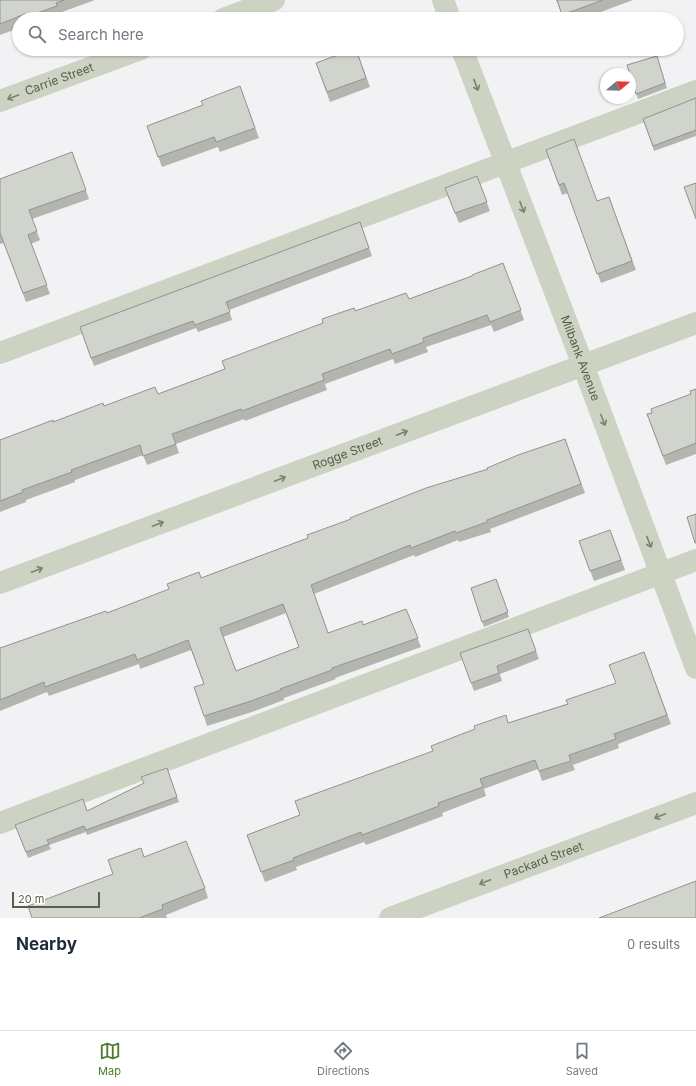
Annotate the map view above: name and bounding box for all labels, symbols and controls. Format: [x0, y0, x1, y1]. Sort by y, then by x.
search box [12, 12, 684, 56]
icon: search [26, 23, 48, 45]
text: Search here [58, 25, 144, 44]
street label: Carrie Street [22, 59, 95, 98]
north arrow [600, 68, 636, 104]
one-way arrow [472, 79, 480, 91]
one-way arrow [7, 93, 19, 101]
one-way arrow [519, 200, 527, 212]
street label: Milbank Avenue [558, 313, 604, 403]
one-way arrow [600, 414, 608, 426]
one-way arrow [395, 429, 407, 437]
street label: Rogge Street [310, 433, 385, 473]
one-way arrow [274, 474, 286, 482]
one-way arrow [152, 520, 164, 528]
one-way arrow [645, 535, 653, 547]
one-way arrow [30, 565, 42, 573]
one-way arrow [654, 813, 666, 821]
street label: Packard Street [502, 838, 585, 882]
one-way arrow [479, 879, 492, 886]
scale bar [12, 890, 100, 909]
text: 20 m [18, 892, 44, 906]
text: Nearby [16, 934, 77, 954]
text: 0 results [627, 936, 680, 952]
tab: Map [98, 1040, 121, 1078]
tab: Directions [317, 1040, 370, 1078]
tab: Saved [566, 1040, 598, 1078]

